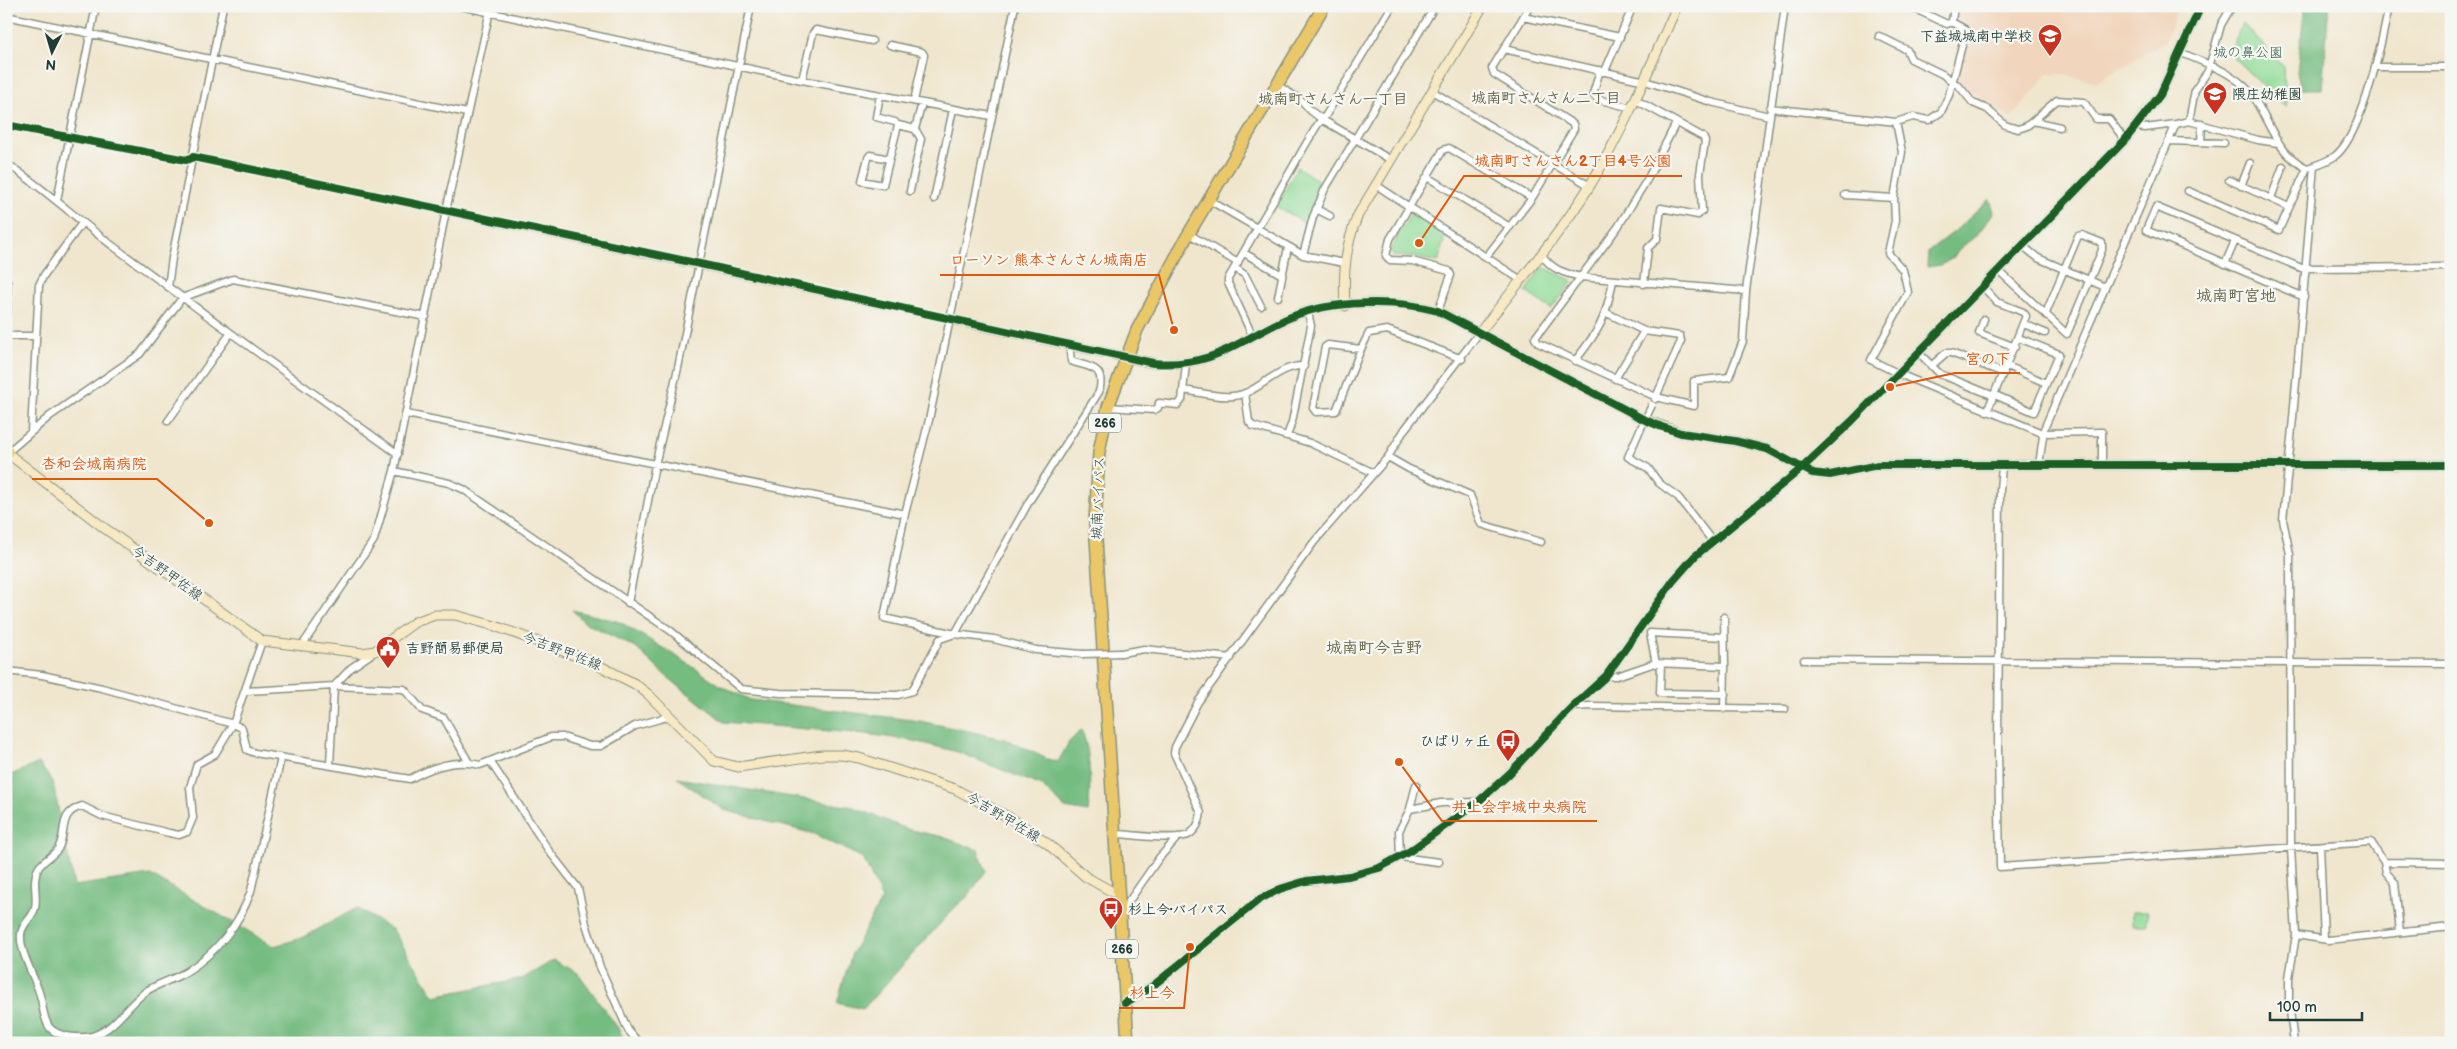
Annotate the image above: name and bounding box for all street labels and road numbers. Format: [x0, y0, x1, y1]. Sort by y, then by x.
road number: 266 [1089, 413, 1121, 432]
street label: 城南バイパス [1088, 456, 1108, 540]
street label: 今吉野甲佐線 [128, 541, 206, 605]
street label: 今吉野甲佐線 [520, 628, 604, 674]
street label: 今吉野甲佐線 [963, 788, 1043, 846]
road number: 266 [1106, 940, 1138, 959]

